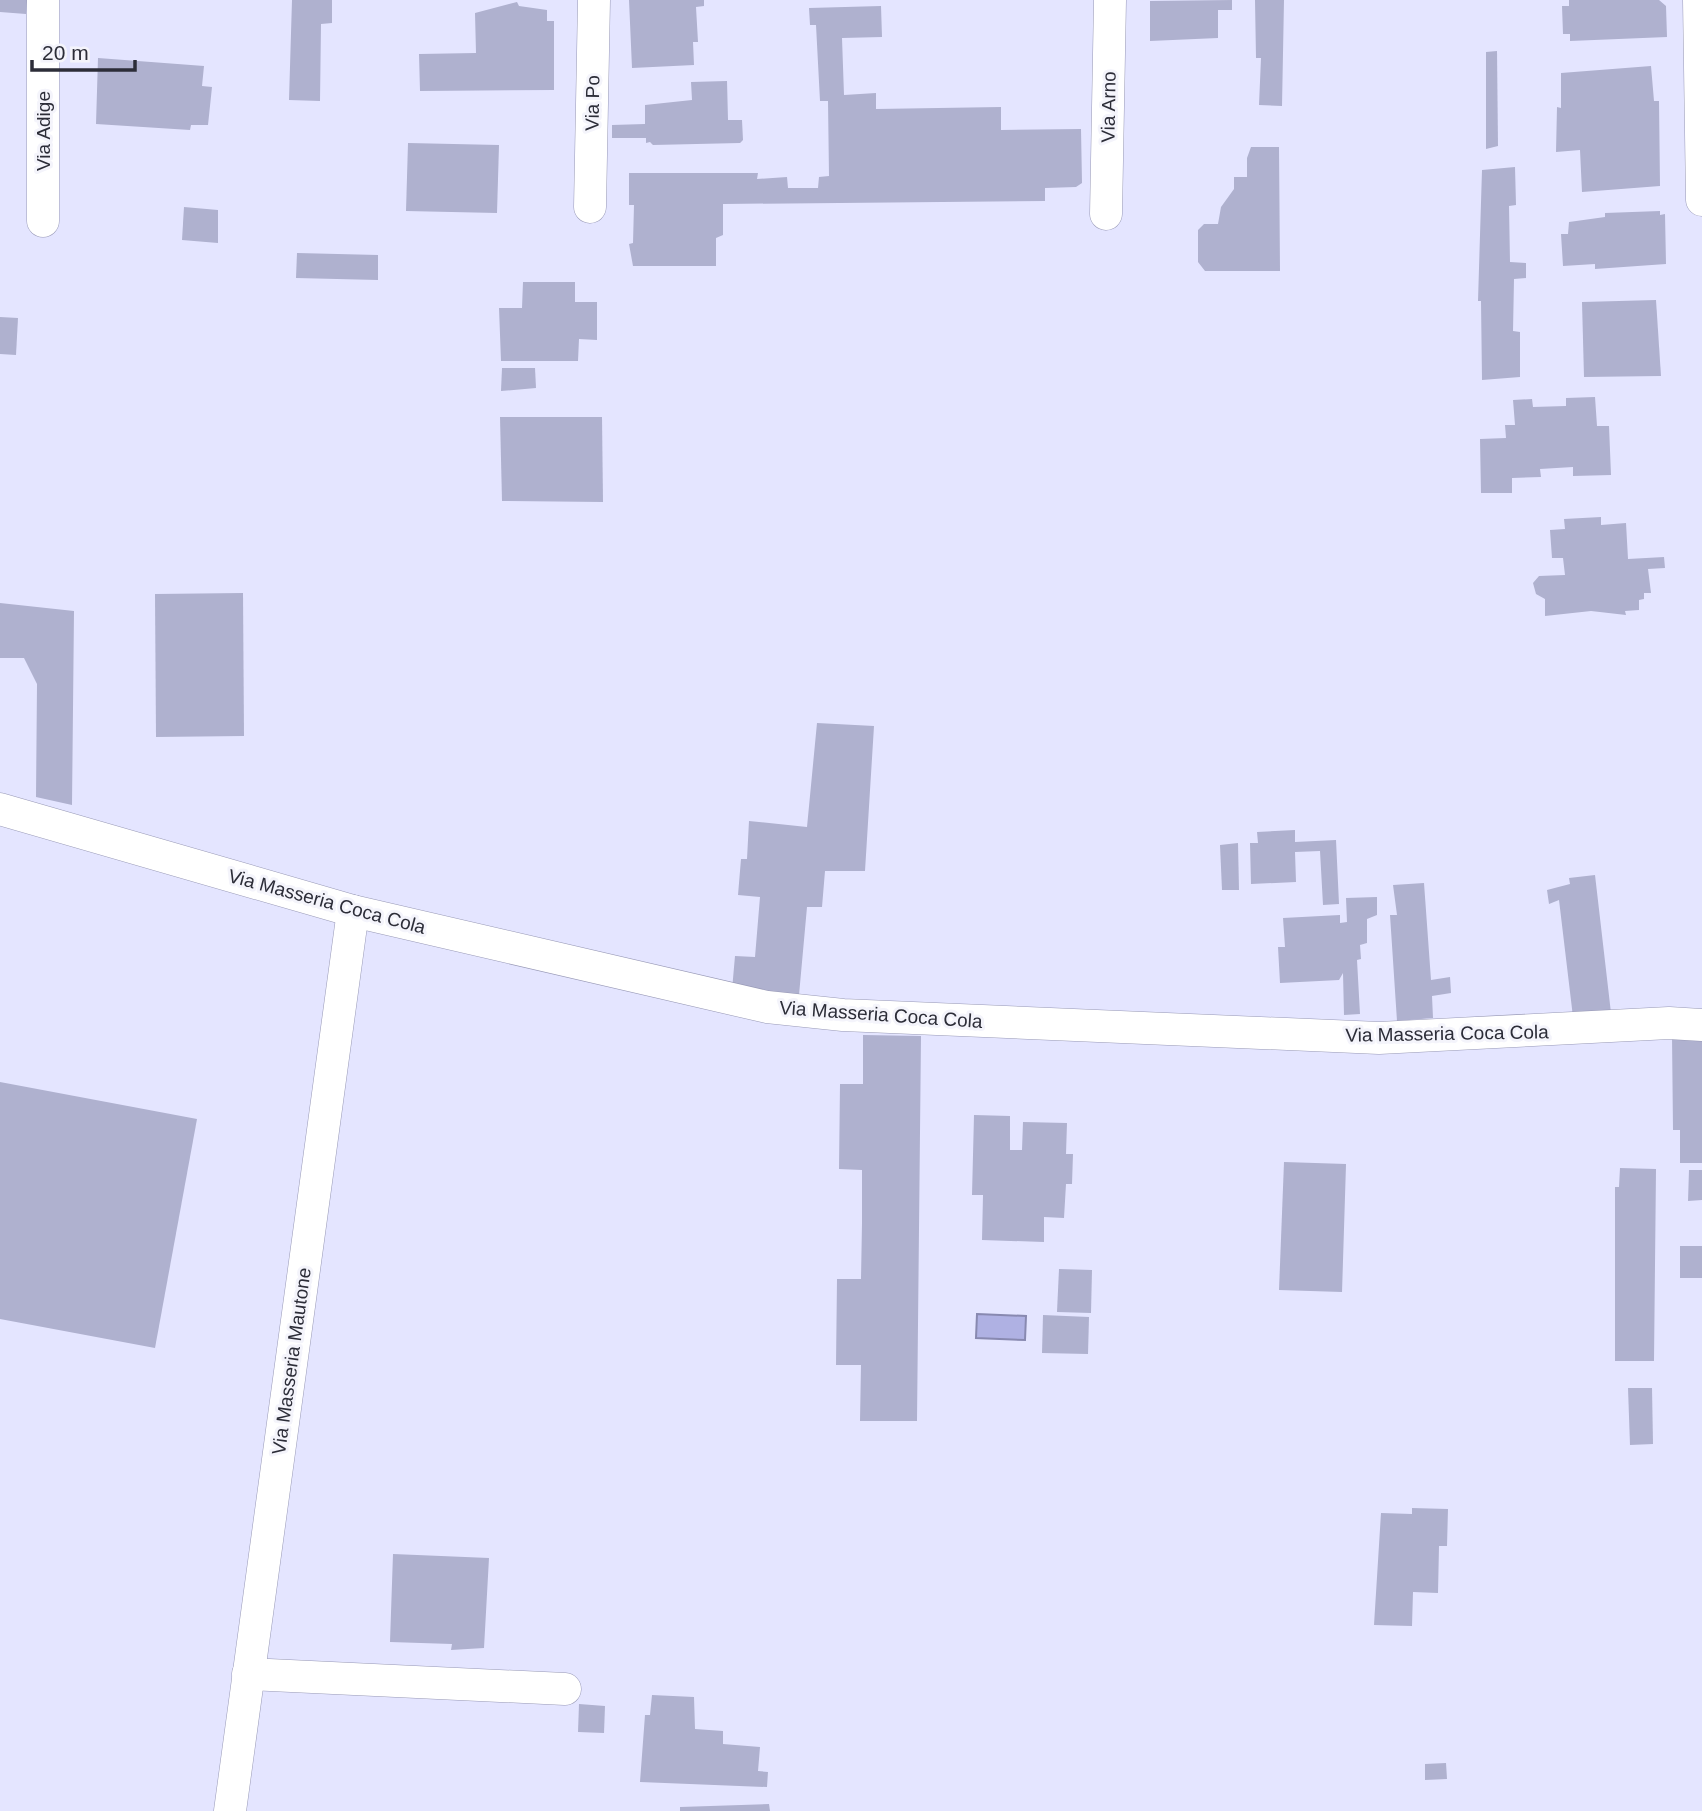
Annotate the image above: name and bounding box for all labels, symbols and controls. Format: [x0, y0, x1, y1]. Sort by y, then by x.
scale bar [32, 28, 135, 72]
text: 20 m [42, 41, 89, 64]
street label: Via Arno [1097, 71, 1120, 143]
street label: Via Po [582, 75, 603, 131]
street label: Via Adige [33, 91, 54, 171]
street label: Via Masseria Coca Cola [226, 865, 428, 938]
street label: Via Masseria Coca Cola [779, 997, 984, 1032]
street label: Via Masseria Coca Cola [1345, 1021, 1549, 1046]
street label: Via Masseria Mautone [268, 1266, 315, 1456]

